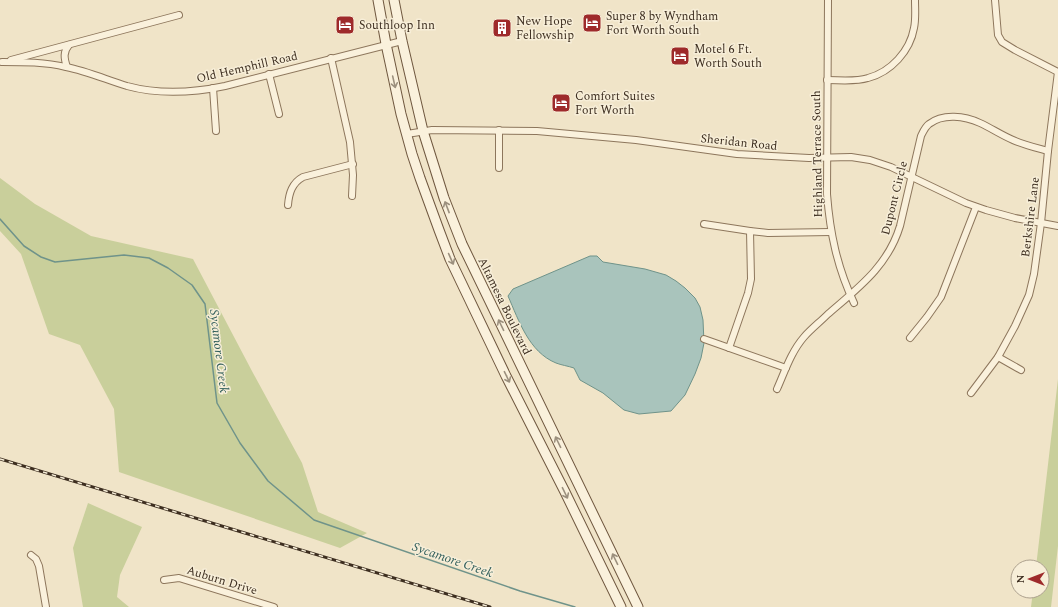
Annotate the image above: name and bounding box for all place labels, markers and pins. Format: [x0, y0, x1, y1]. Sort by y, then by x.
place label: Super 8 by Wyndham Fort Worth South [606, 7, 718, 40]
place label: New Hope Fellowship [516, 12, 574, 45]
hotel icon: Super 8 by Wyndham Fort Worth South [581, 12, 603, 34]
hotel icon: Southloop Inn [334, 14, 356, 36]
place label: Southloop Inn [359, 16, 435, 35]
building icon: New Hope Fellowship [491, 17, 513, 39]
place label: Motel 6 Ft. Worth South [694, 40, 762, 73]
hotel icon: Motel 6 Ft. Worth South [669, 45, 691, 67]
place label: Comfort Suites Fort Worth [575, 87, 655, 120]
hotel icon: Comfort Suites Fort Worth [550, 92, 572, 114]

